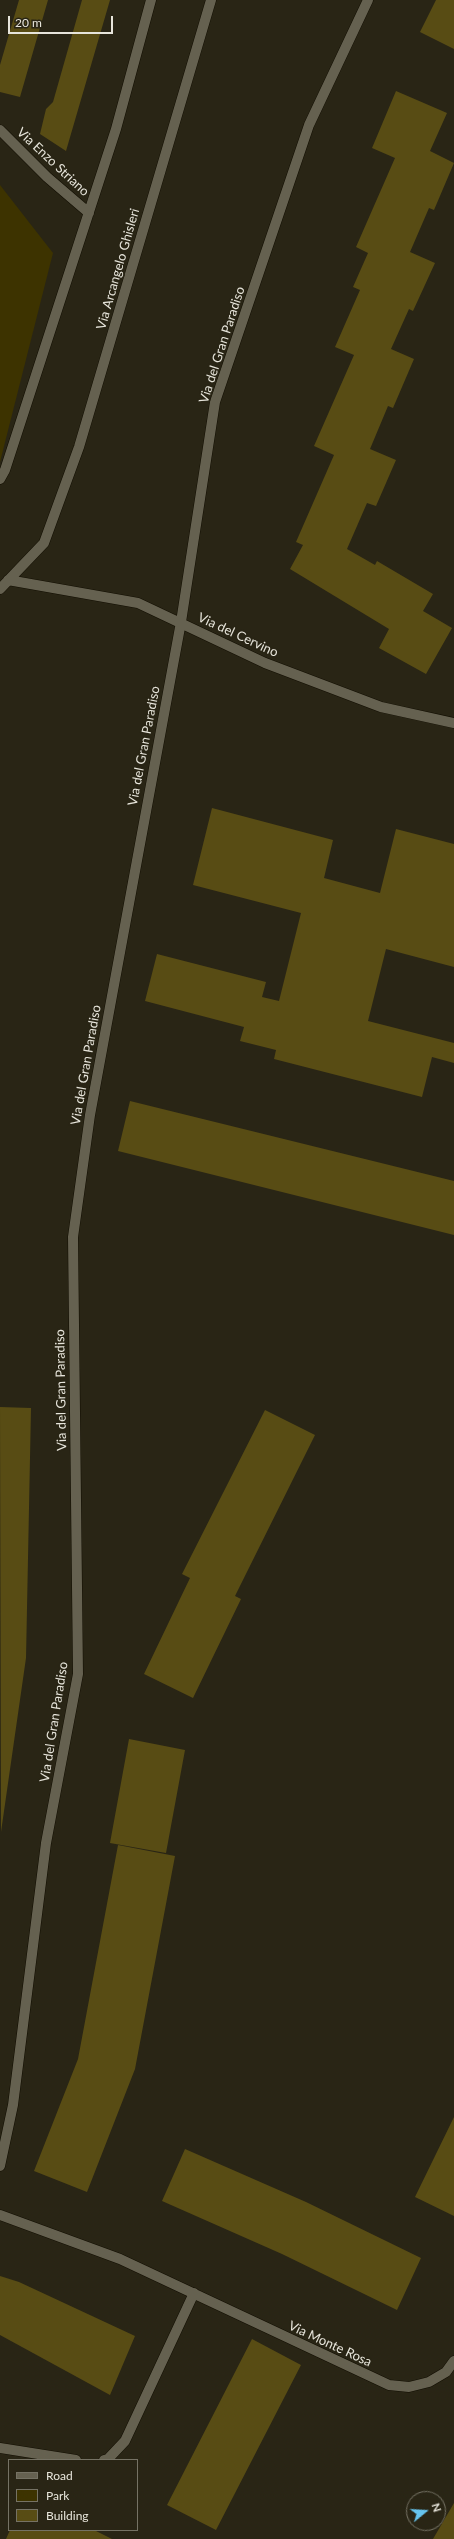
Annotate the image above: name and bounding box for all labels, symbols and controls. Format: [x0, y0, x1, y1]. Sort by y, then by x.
scale bar [10, 8, 115, 34]
text: 20 m [15, 15, 42, 30]
street label: Via Enzo Striano [14, 125, 92, 199]
street label: Via Arcangelo Ghisleri [93, 207, 143, 331]
street label: Via del Gran Paradiso [196, 285, 248, 405]
street label: Via del Cervino [195, 610, 281, 660]
street label: Via del Gran Paradiso [125, 685, 163, 807]
street label: Via del Gran Paradiso [68, 1004, 104, 1126]
street label: Via del Gran Paradiso [52, 1329, 70, 1451]
street label: Via del Gran Paradiso [37, 1661, 71, 1783]
street label: Via Monte Rosa [286, 2318, 374, 2370]
legend [8, 2459, 138, 2531]
text: Road [46, 2468, 73, 2483]
text: Park [46, 2488, 69, 2503]
north arrow [406, 2491, 446, 2531]
text: N [429, 2501, 444, 2513]
text: Building [46, 2508, 89, 2523]

